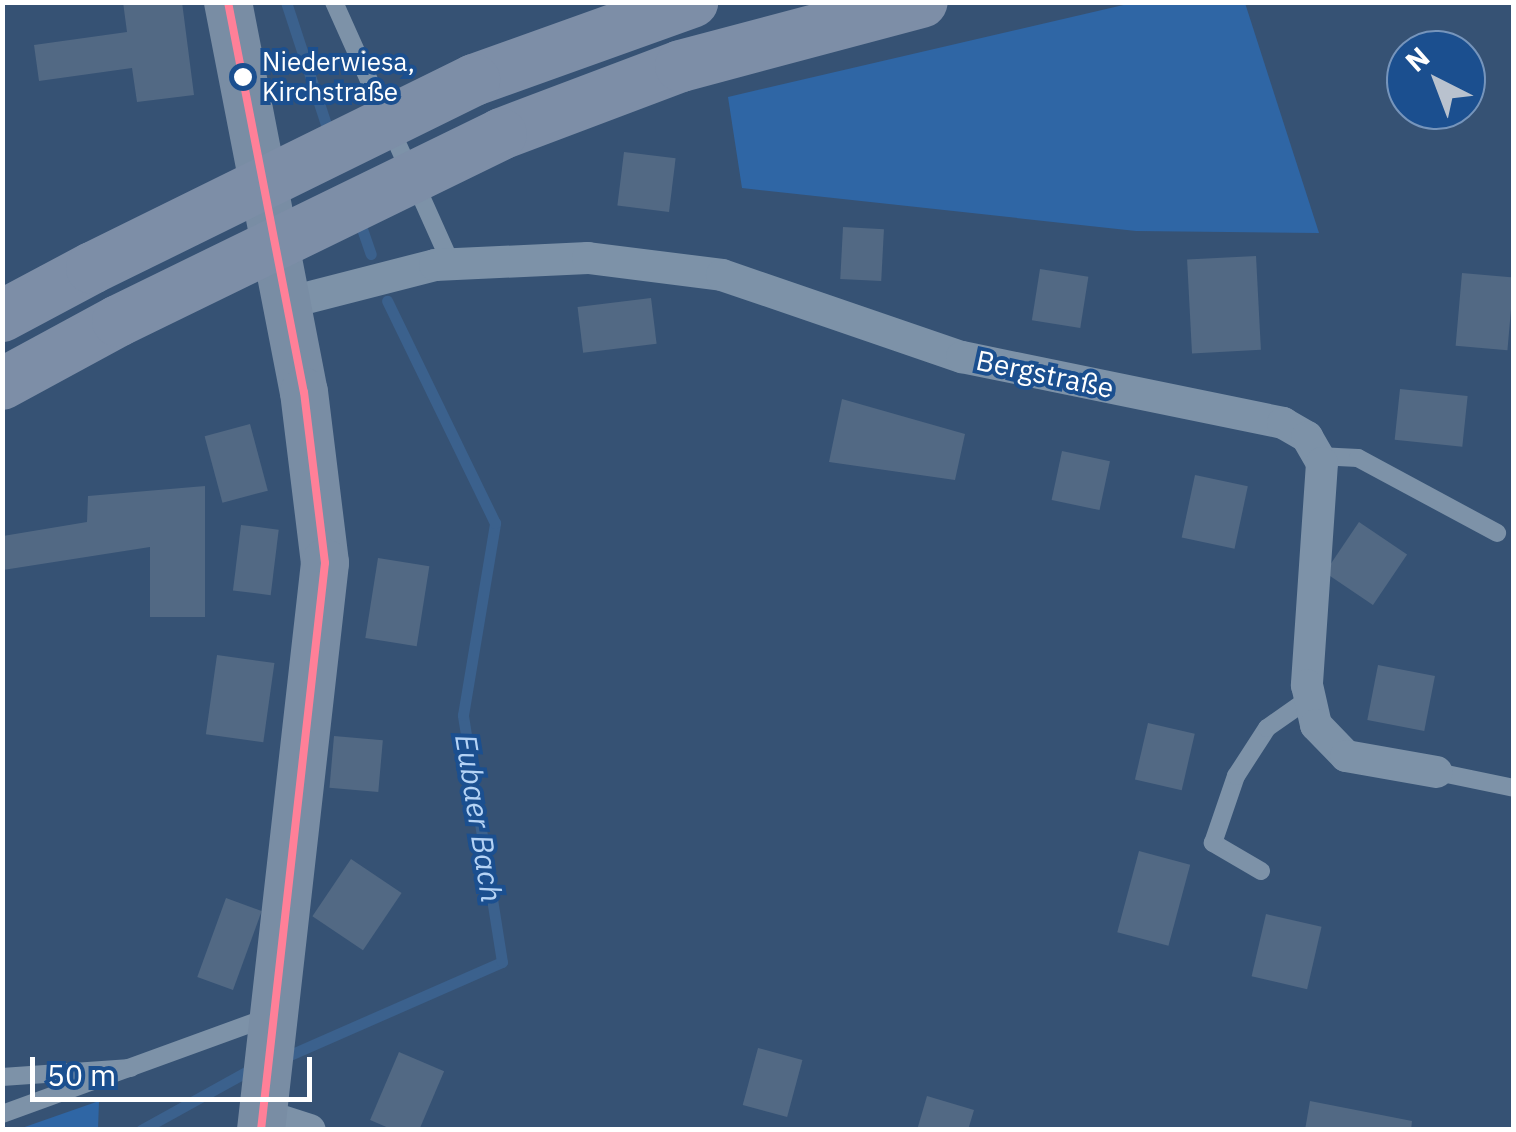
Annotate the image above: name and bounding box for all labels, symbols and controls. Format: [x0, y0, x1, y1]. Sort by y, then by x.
north arrow [1386, 30, 1486, 130]
text: N [1397, 38, 1437, 79]
place label: Niederwiesa, Kirchstraße [262, 46, 415, 108]
marker: Niederwiesa, Kirchstraße [233, 67, 253, 87]
street label: Bergstraße [973, 343, 1117, 405]
water label: Eubaer Bach [448, 731, 510, 905]
scale bar [35, 1037, 318, 1099]
text: 50 m [47, 1055, 116, 1094]

